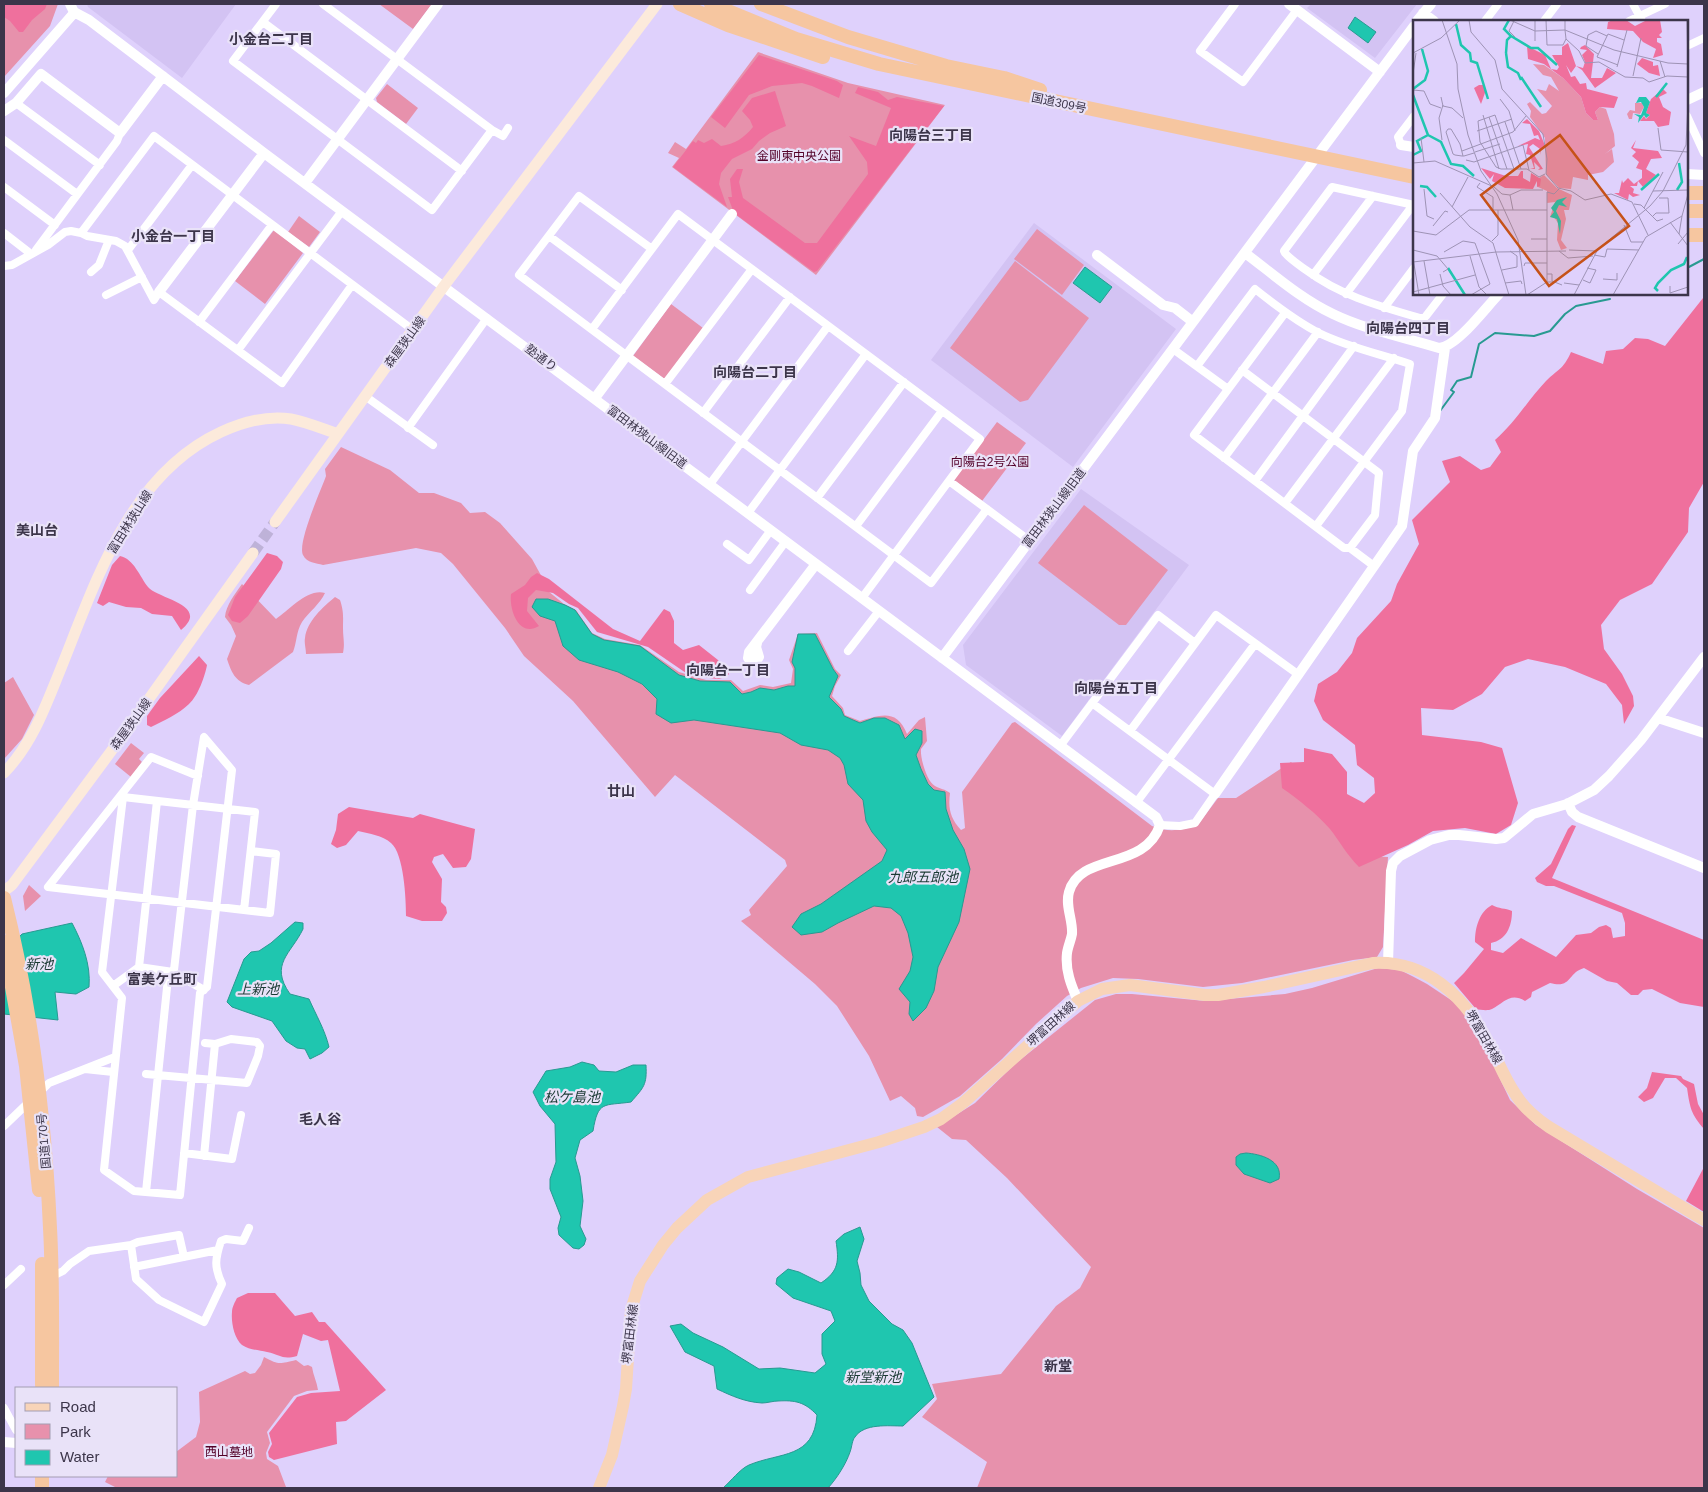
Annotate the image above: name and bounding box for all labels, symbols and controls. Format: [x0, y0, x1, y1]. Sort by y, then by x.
inset map [1413, 20, 1688, 295]
district label: 小金台二丁目 [229, 31, 313, 47]
street label: 国道309号 [1030, 90, 1088, 116]
district label: 向陽台三丁目 [889, 127, 973, 143]
park label: 金剛東中央公園 [757, 149, 841, 163]
district label: 小金台一丁目 [131, 228, 215, 244]
street label: 森屋狭山線 [382, 314, 428, 370]
district label: 向陽台四丁目 [1366, 320, 1450, 336]
street label: 塾通り [522, 342, 560, 374]
district label: 向陽台二丁目 [713, 364, 797, 380]
street label: 富田林狭山線旧道 [604, 403, 690, 471]
park label: 向陽台2号公園 [951, 455, 1029, 469]
street label: 富田林狭山線旧道 [1020, 465, 1088, 551]
street label: 富田林狭山線 [105, 488, 155, 556]
district label: 美山台 [16, 522, 58, 538]
district label: 向陽台一丁目 [686, 662, 770, 678]
district label: 向陽台五丁目 [1074, 680, 1158, 696]
street label: 森屋狭山線 [108, 696, 154, 752]
district label: 廿山 [607, 783, 635, 799]
water label: 九郎五郎池 [888, 869, 960, 885]
water label: 新池 [25, 956, 55, 972]
district label: 富美ケ丘町 [127, 971, 197, 987]
water label: 上新池 [237, 981, 281, 997]
street label: 堺富田林線 [1024, 999, 1078, 1049]
street label: 堺富田林線 [1463, 1008, 1505, 1066]
water label: 松ケ島池 [544, 1089, 602, 1105]
district label: 毛人谷 [299, 1111, 342, 1127]
street label: 国道170号 [35, 1112, 53, 1170]
street label: 堺富田林線 [619, 1303, 641, 1365]
district label: 新堂 [1044, 1358, 1072, 1374]
water label: 新堂新池 [845, 1369, 903, 1385]
legend [15, 1387, 178, 1477]
text: Road [60, 1398, 96, 1415]
text: Park [60, 1423, 91, 1440]
park label: 西山墓地 [205, 1445, 253, 1459]
text: Water [60, 1448, 99, 1465]

